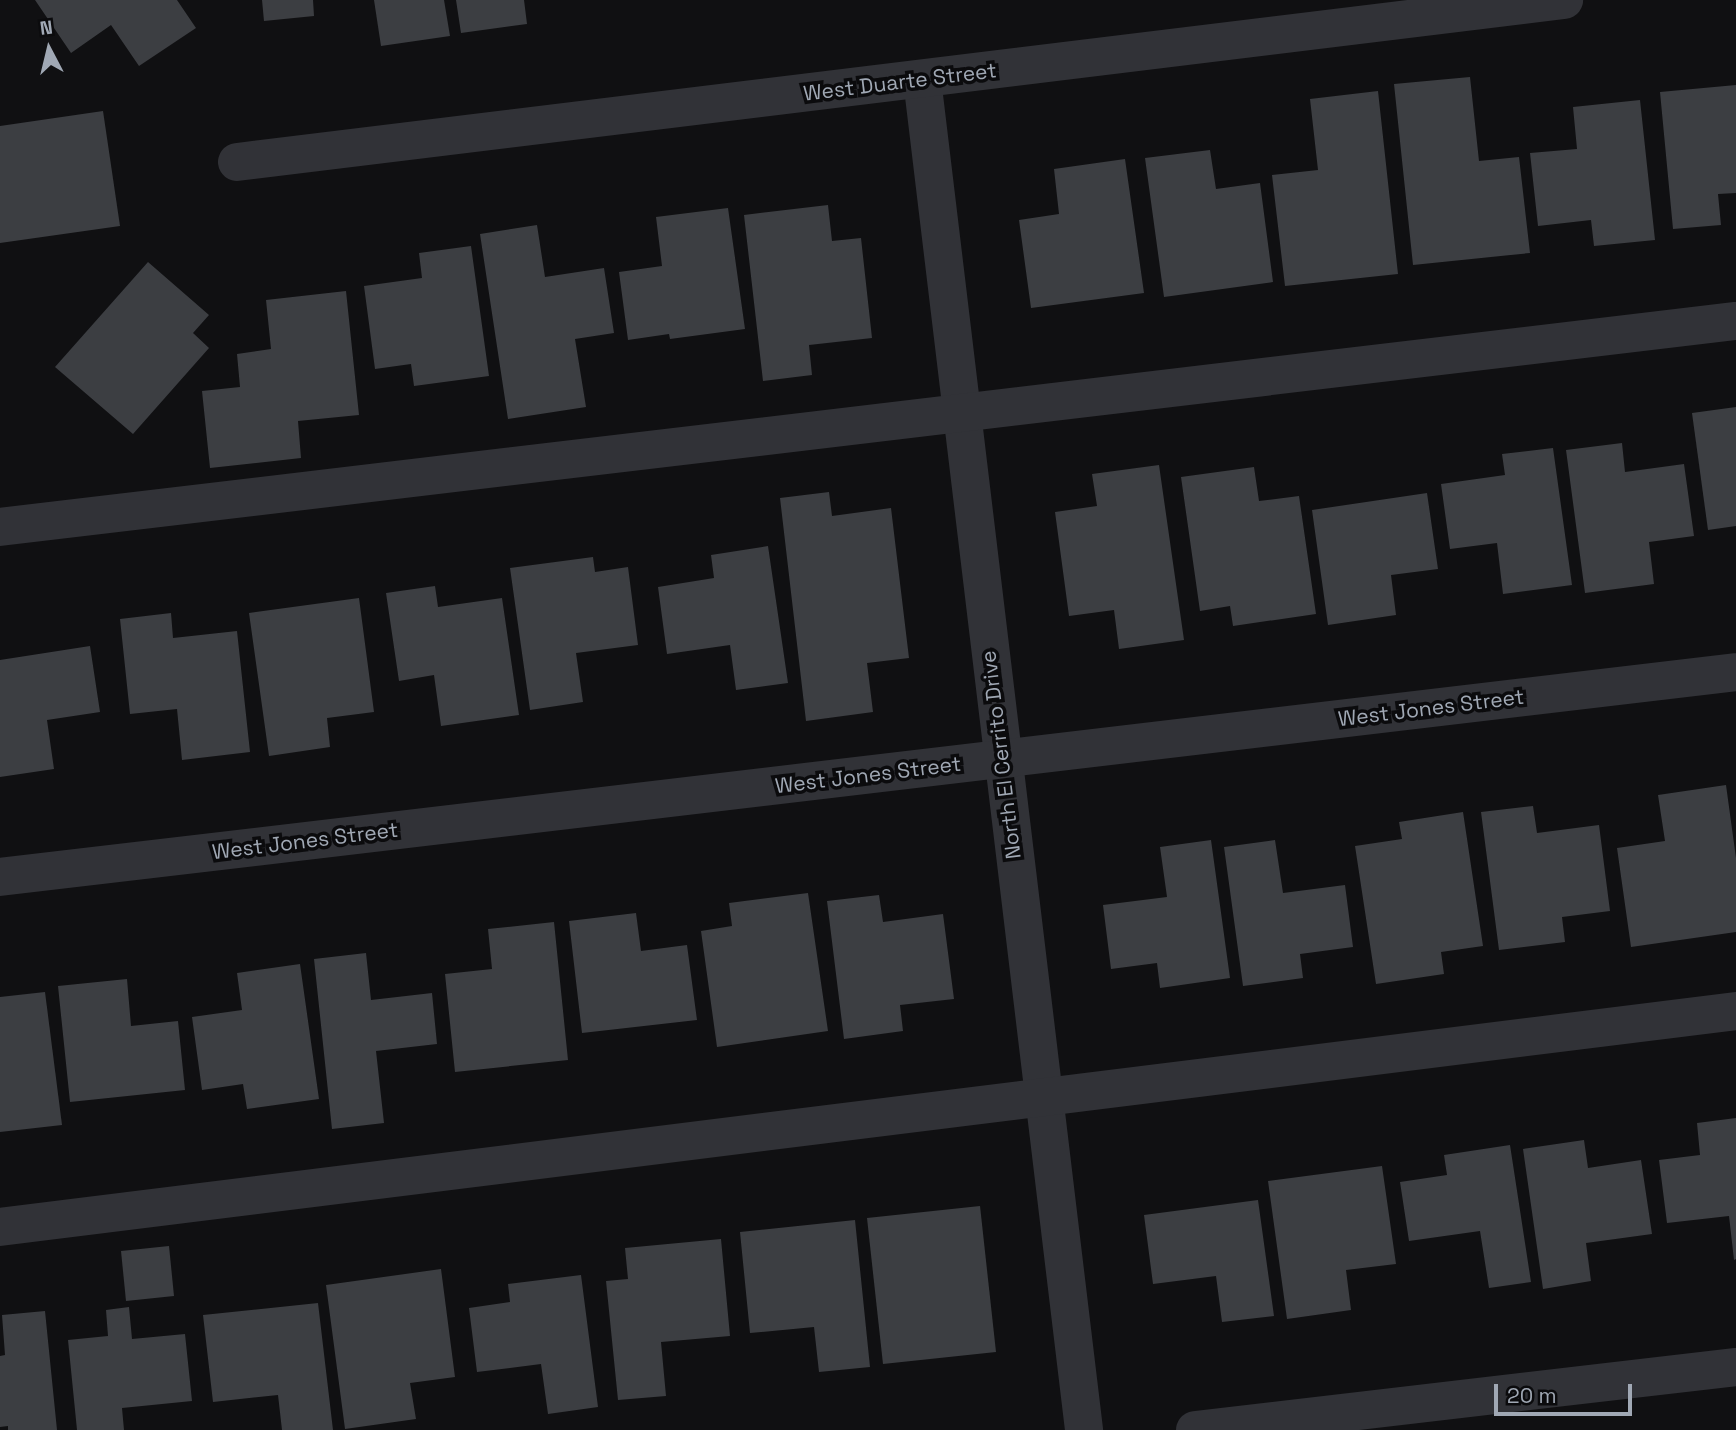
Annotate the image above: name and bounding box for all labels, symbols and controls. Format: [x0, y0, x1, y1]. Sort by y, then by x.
north arrow [14, 14, 84, 84]
text: N [39, 14, 54, 41]
street label: West Duarte Street [802, 58, 998, 106]
street label: North El Cerrito Drive [976, 649, 1026, 861]
street label: West Jones Street [1337, 684, 1525, 732]
street label: West Jones Street [774, 751, 962, 799]
street label: West Jones Street [211, 817, 399, 865]
scale bar [1498, 1370, 1636, 1414]
text: 20 m [1507, 1382, 1557, 1409]

